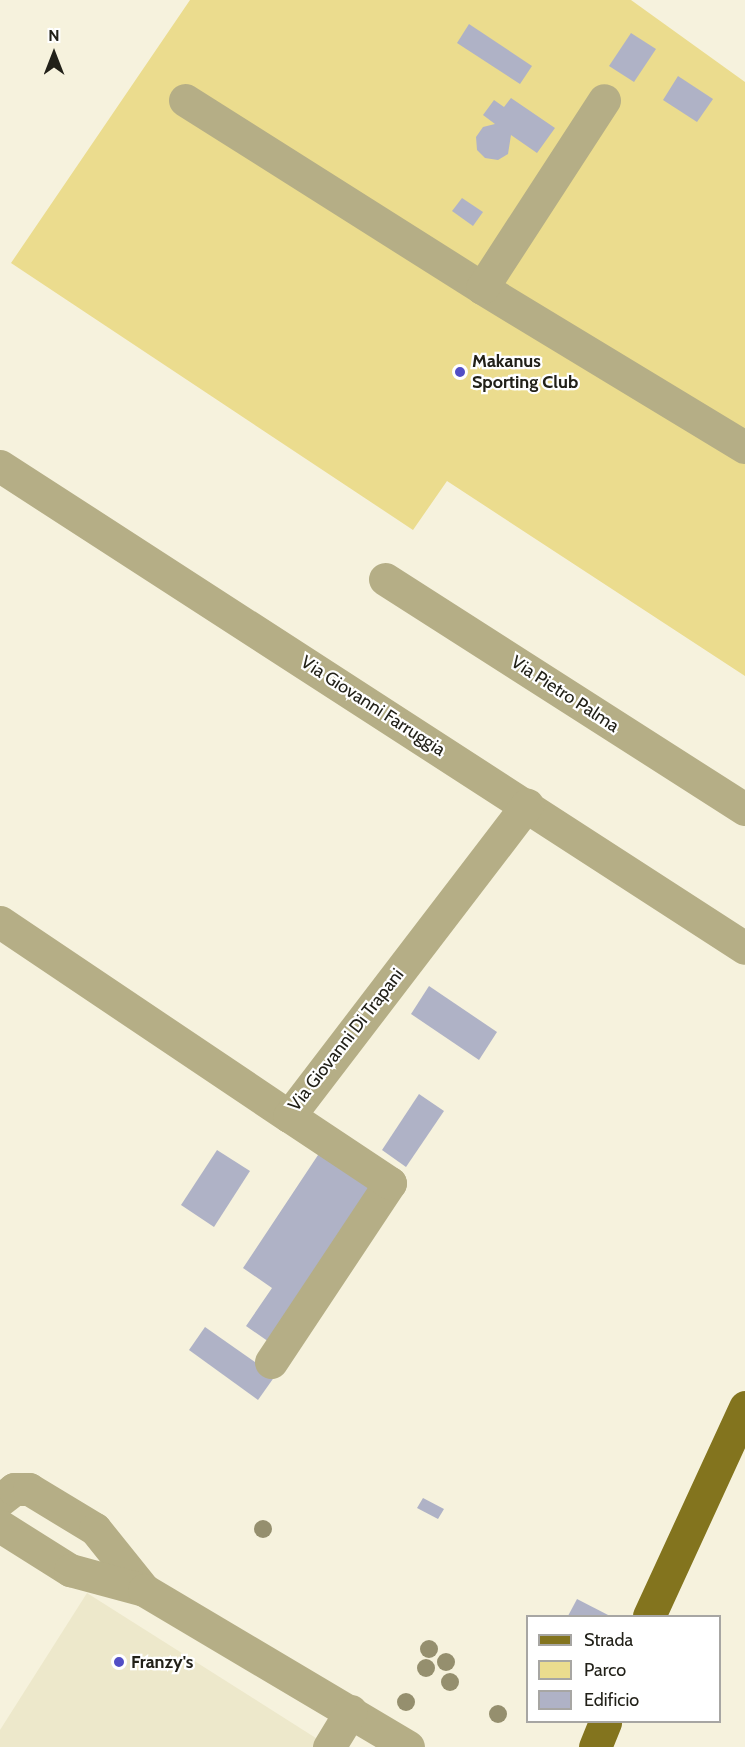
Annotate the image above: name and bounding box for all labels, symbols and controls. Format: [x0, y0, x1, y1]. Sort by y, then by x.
north arrow [24, 24, 84, 84]
text: N [48, 26, 60, 45]
place label: Makanus Sporting Club [472, 351, 578, 394]
marker: Makanus Sporting Club [453, 365, 467, 379]
street label: Via Giovanni Farruggia [297, 651, 449, 761]
street label: Via Pietro Palma [507, 651, 623, 737]
street label: Via Giovanni Di Trapani [284, 964, 408, 1116]
legend [526, 1615, 721, 1723]
text: Strada [584, 1629, 633, 1651]
place label: Franzy's [131, 1651, 193, 1673]
marker: Franzy's [112, 1655, 126, 1669]
text: Parco [584, 1659, 626, 1681]
text: Edificio [584, 1689, 639, 1711]

